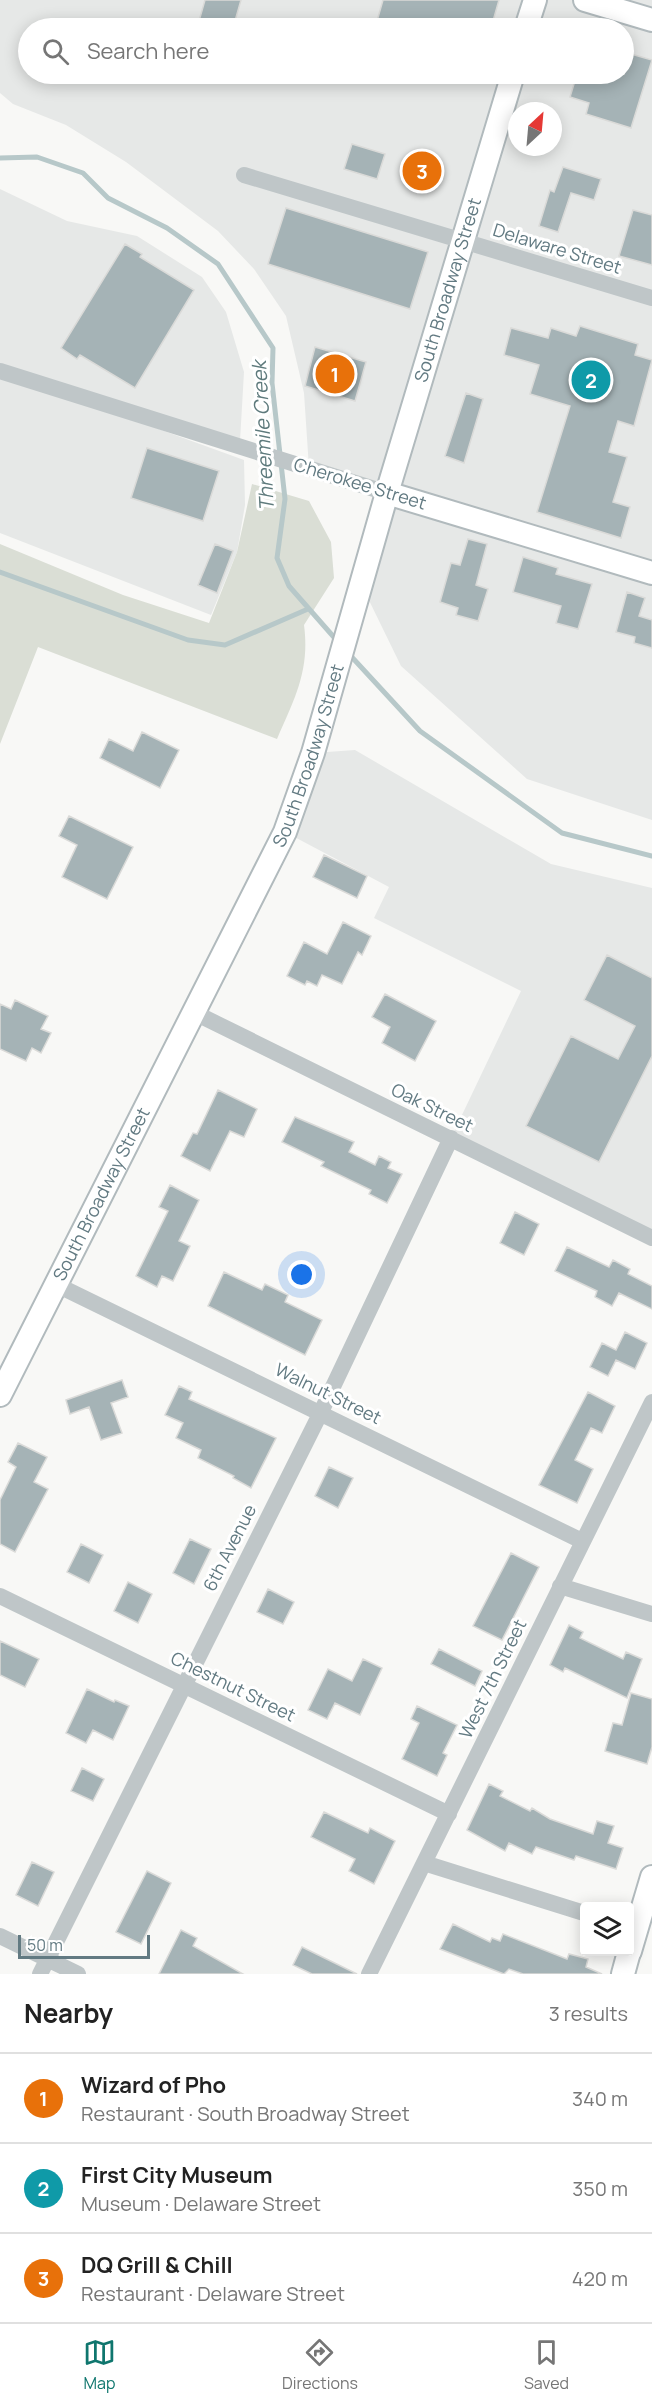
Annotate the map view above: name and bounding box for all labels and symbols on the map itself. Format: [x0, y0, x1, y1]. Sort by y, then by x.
north arrow [508, 102, 562, 156]
pin: 3 [402, 148, 442, 194]
street label: South Broadway Street [408, 195, 486, 385]
street label: Delaware Street [490, 217, 624, 279]
pin: 1 [316, 352, 354, 397]
water label: Threemile Creek [245, 357, 280, 512]
pin: 2 [572, 358, 610, 403]
street label: Cherokee Street [291, 451, 429, 515]
street label: South Broadway Street [266, 661, 349, 851]
street label: Oak Street [387, 1077, 477, 1137]
street label: South Broadway Street [47, 1103, 155, 1285]
your location [287, 1260, 316, 1289]
street label: Walnut Street [271, 1357, 386, 1429]
street label: 6th Avenue [197, 1500, 261, 1595]
street label: West 7th Street [453, 1615, 531, 1742]
street label: Chestnut Street [167, 1646, 300, 1727]
scale bar [18, 1932, 150, 1960]

